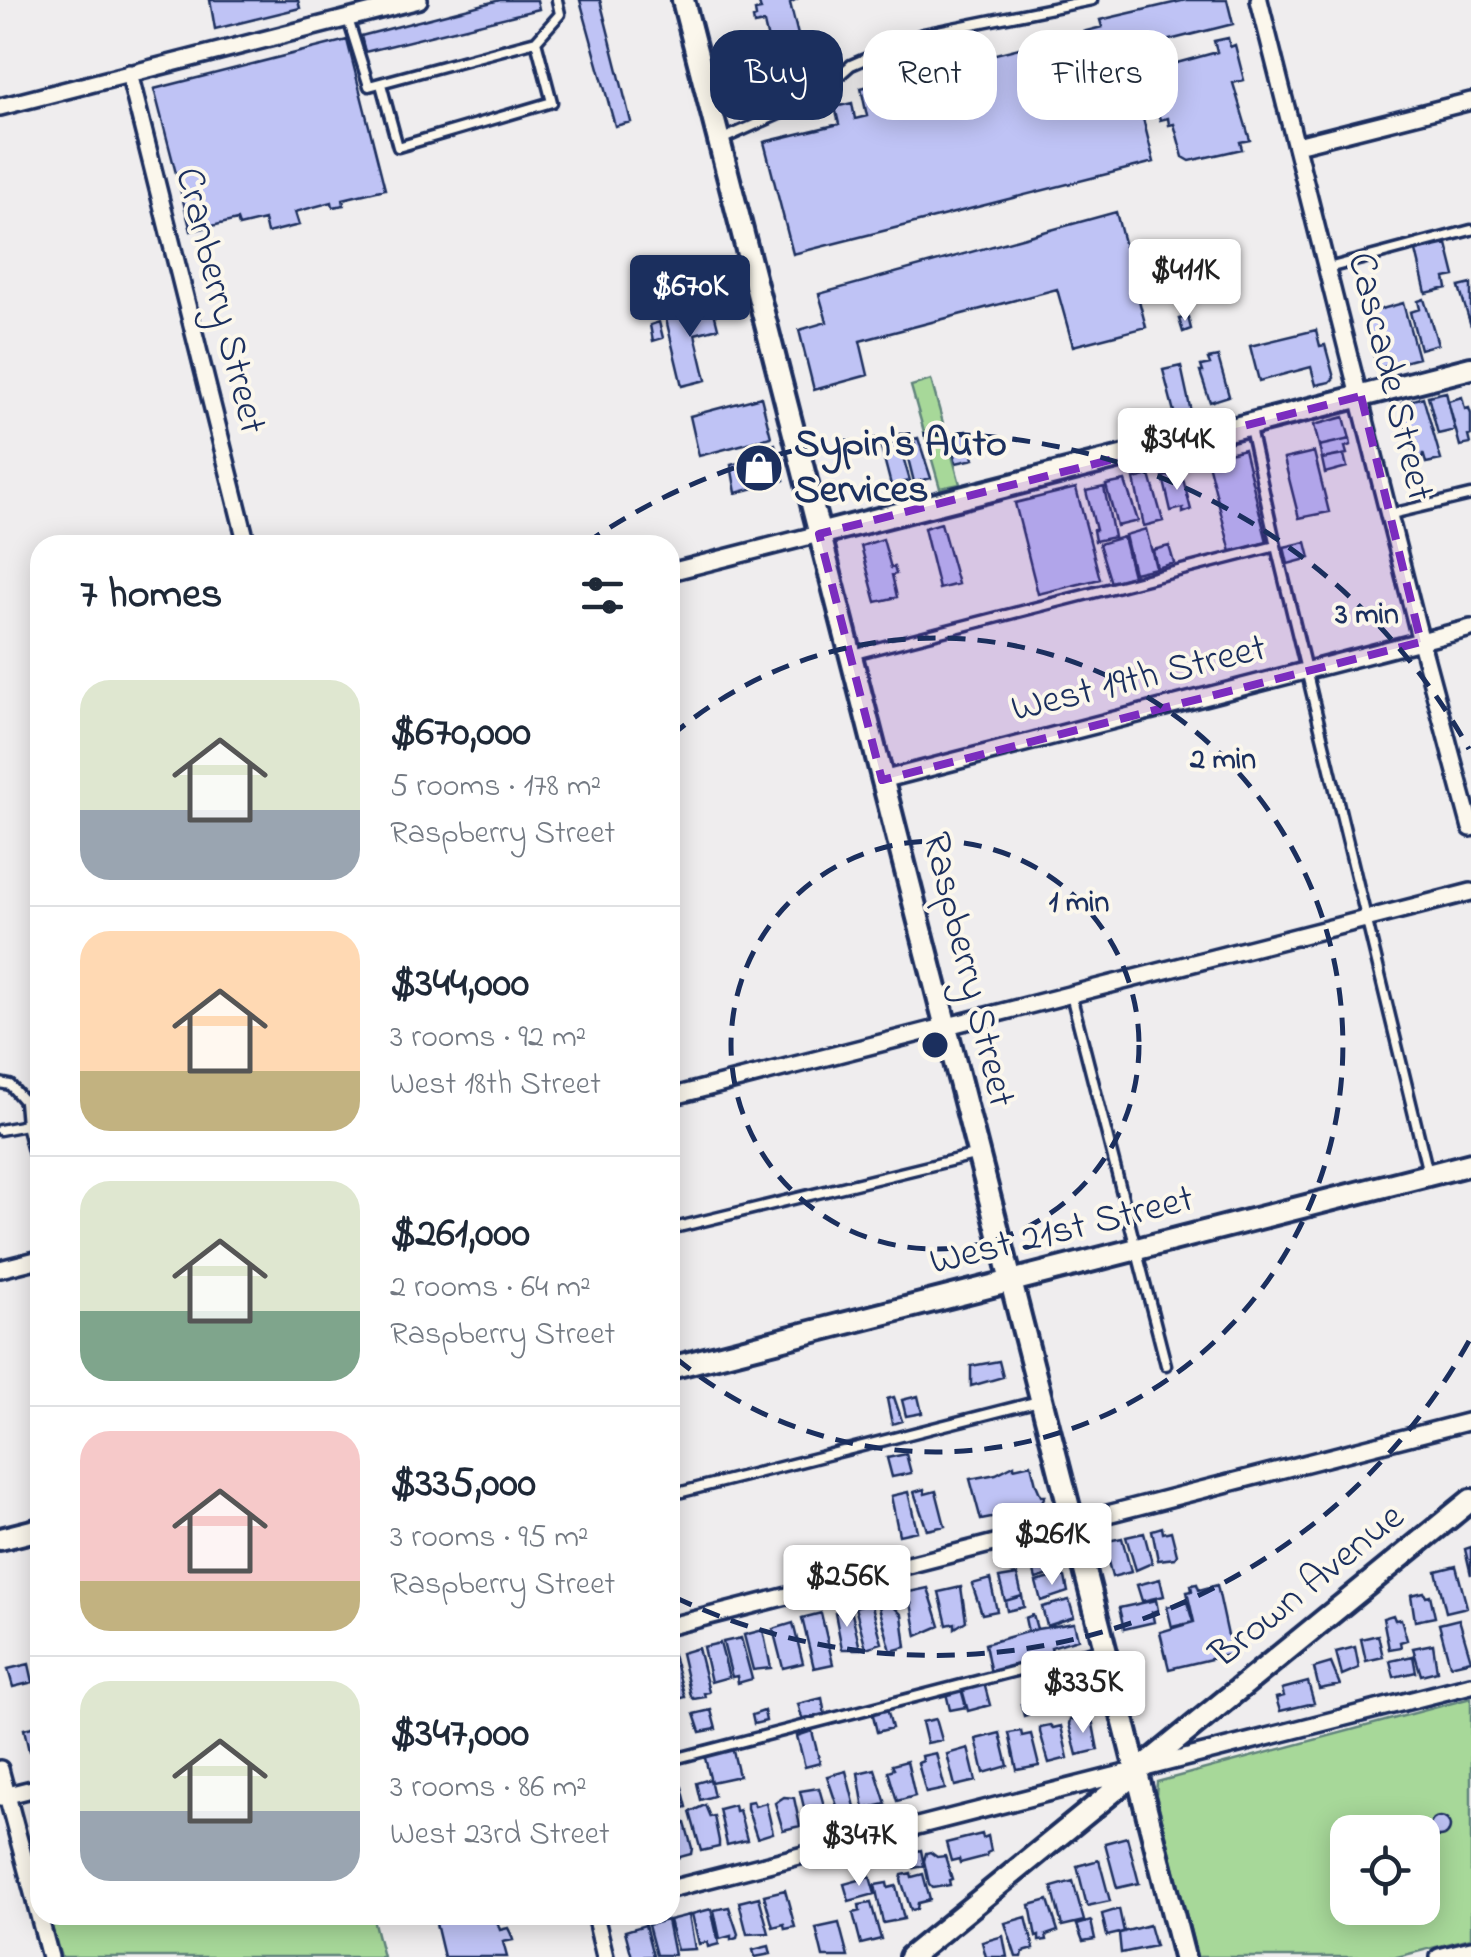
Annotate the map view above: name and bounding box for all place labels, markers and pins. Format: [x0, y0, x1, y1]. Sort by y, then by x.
pin: $411K [1115, 239, 1255, 324]
pin: $670K [620, 255, 760, 340]
pin: $344K [1107, 408, 1247, 493]
place label: Sypin's Auto Services [794, 416, 1007, 521]
shop icon: Sypin's Auto Services [733, 442, 785, 494]
centre of rings [917, 1027, 953, 1063]
pin: $261K [982, 1503, 1122, 1588]
pin: $256K [777, 1545, 917, 1630]
pin: $335K [1013, 1651, 1153, 1736]
pin: $347K [789, 1804, 929, 1889]

